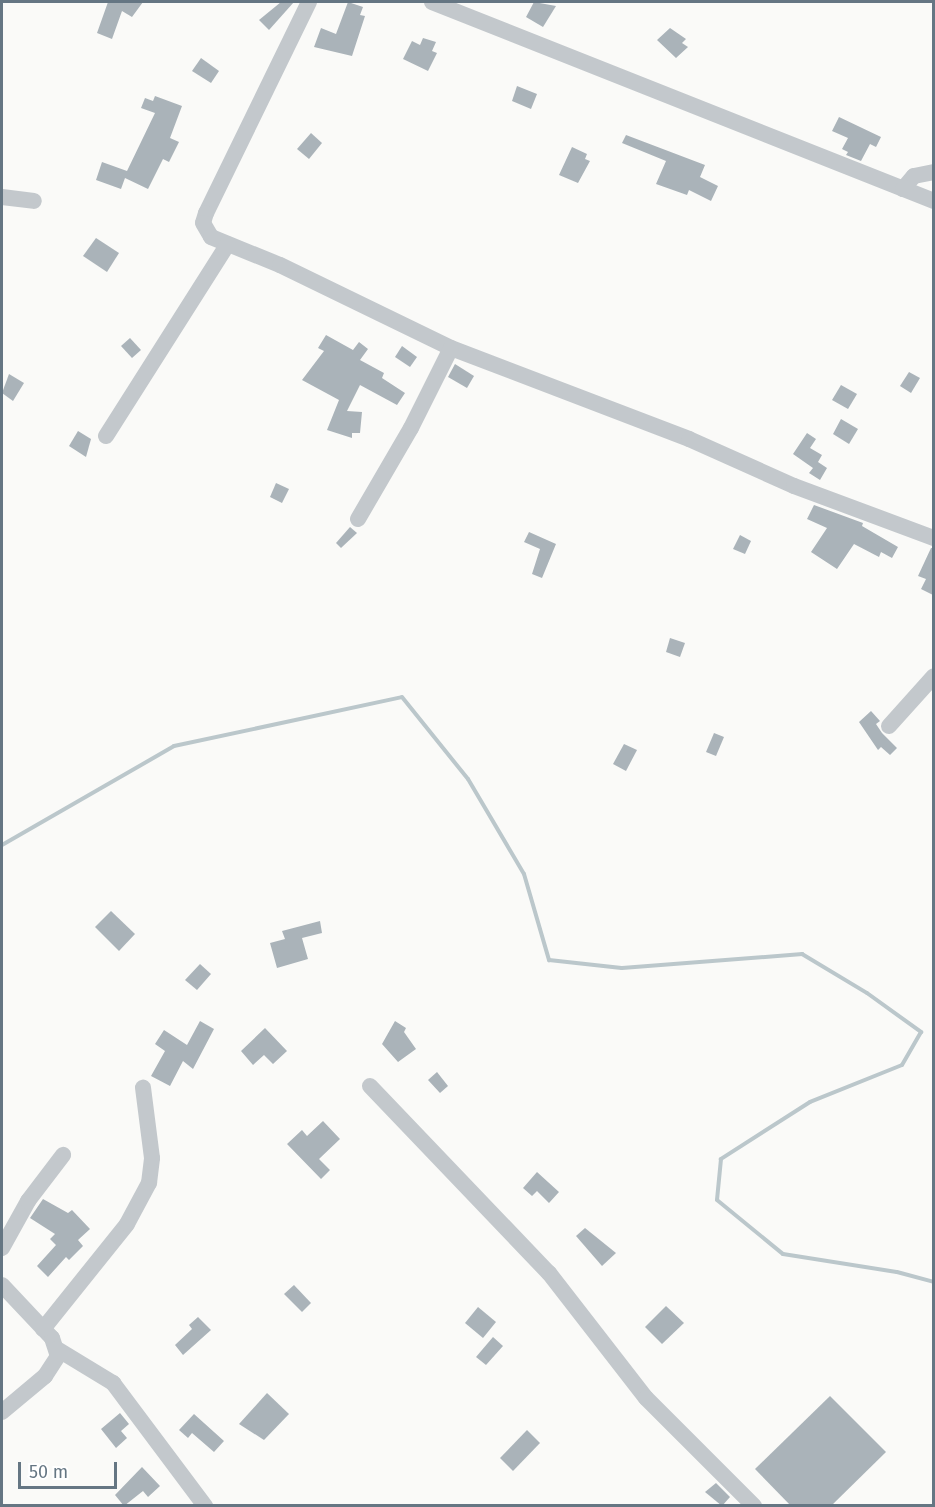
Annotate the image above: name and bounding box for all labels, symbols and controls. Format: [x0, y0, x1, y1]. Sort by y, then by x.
scale bar [21, 1450, 120, 1488]
text: 50 m [29, 1461, 68, 1483]

